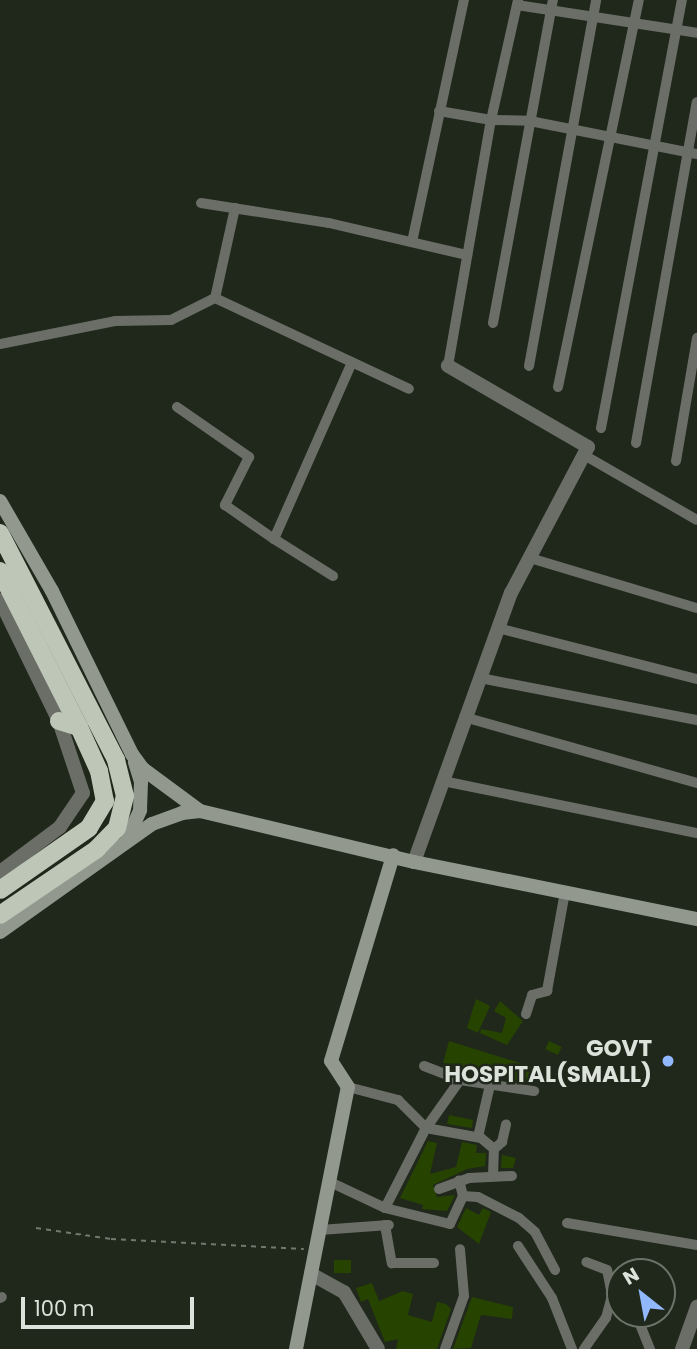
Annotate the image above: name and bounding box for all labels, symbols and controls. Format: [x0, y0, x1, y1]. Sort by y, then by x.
place label: GOVT HOSPITAL(SMALL) [444, 1034, 652, 1088]
marker: GOVT HOSPITAL(SMALL) [658, 1051, 678, 1071]
north arrow [606, 1258, 676, 1328]
text: N [618, 1261, 644, 1292]
scale bar [24, 1282, 198, 1326]
text: 100 m [34, 1294, 94, 1323]

